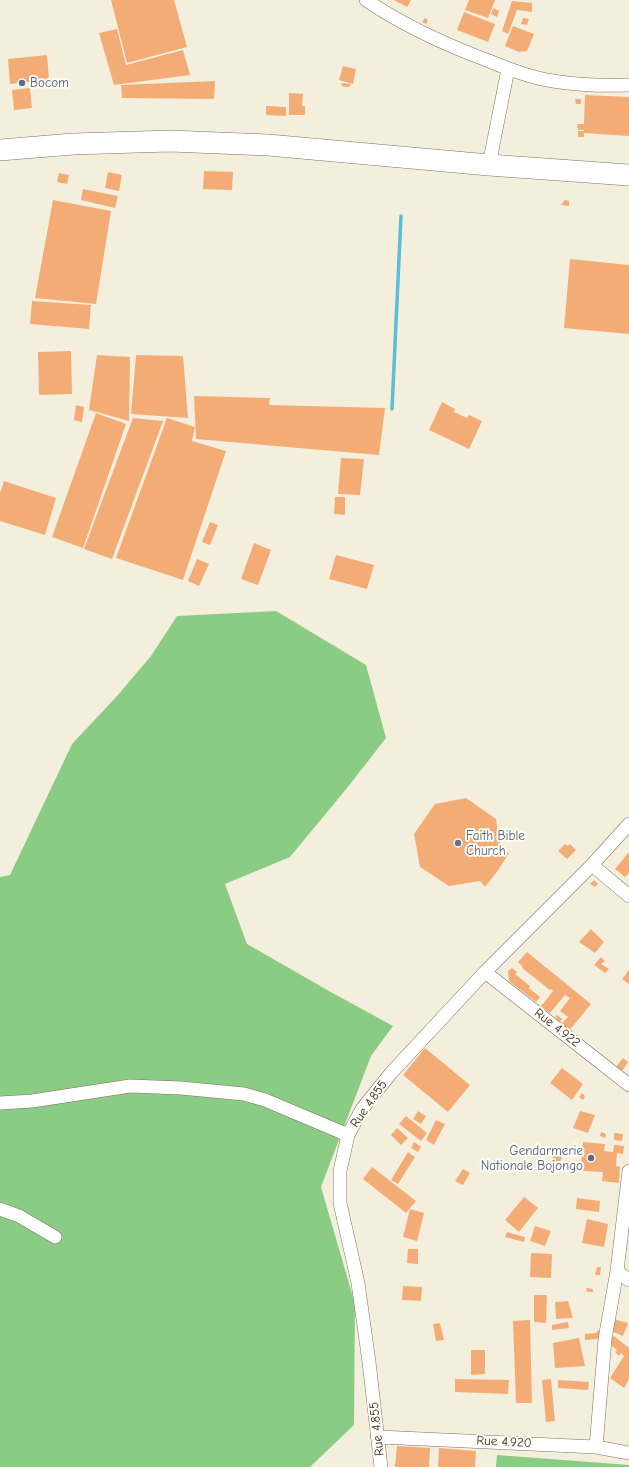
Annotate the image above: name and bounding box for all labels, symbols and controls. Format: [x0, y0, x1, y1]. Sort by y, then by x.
place label: Bocom [30, 75, 69, 91]
marker: Bocom [17, 78, 27, 88]
place label: Faith Bible Church [466, 828, 525, 859]
marker: Faith Bible Church [453, 838, 463, 848]
street label: Rue 4.922 [531, 1005, 583, 1051]
street label: Rue 4.855 [347, 1077, 391, 1131]
place label: Gendarmerie Nationale Bojongo [481, 1143, 583, 1174]
marker: Gendarmerie Nationale Bojongo [586, 1153, 596, 1163]
street label: Rue 4.855 [366, 1401, 388, 1457]
street label: Rue 4.920 [476, 1433, 532, 1451]

